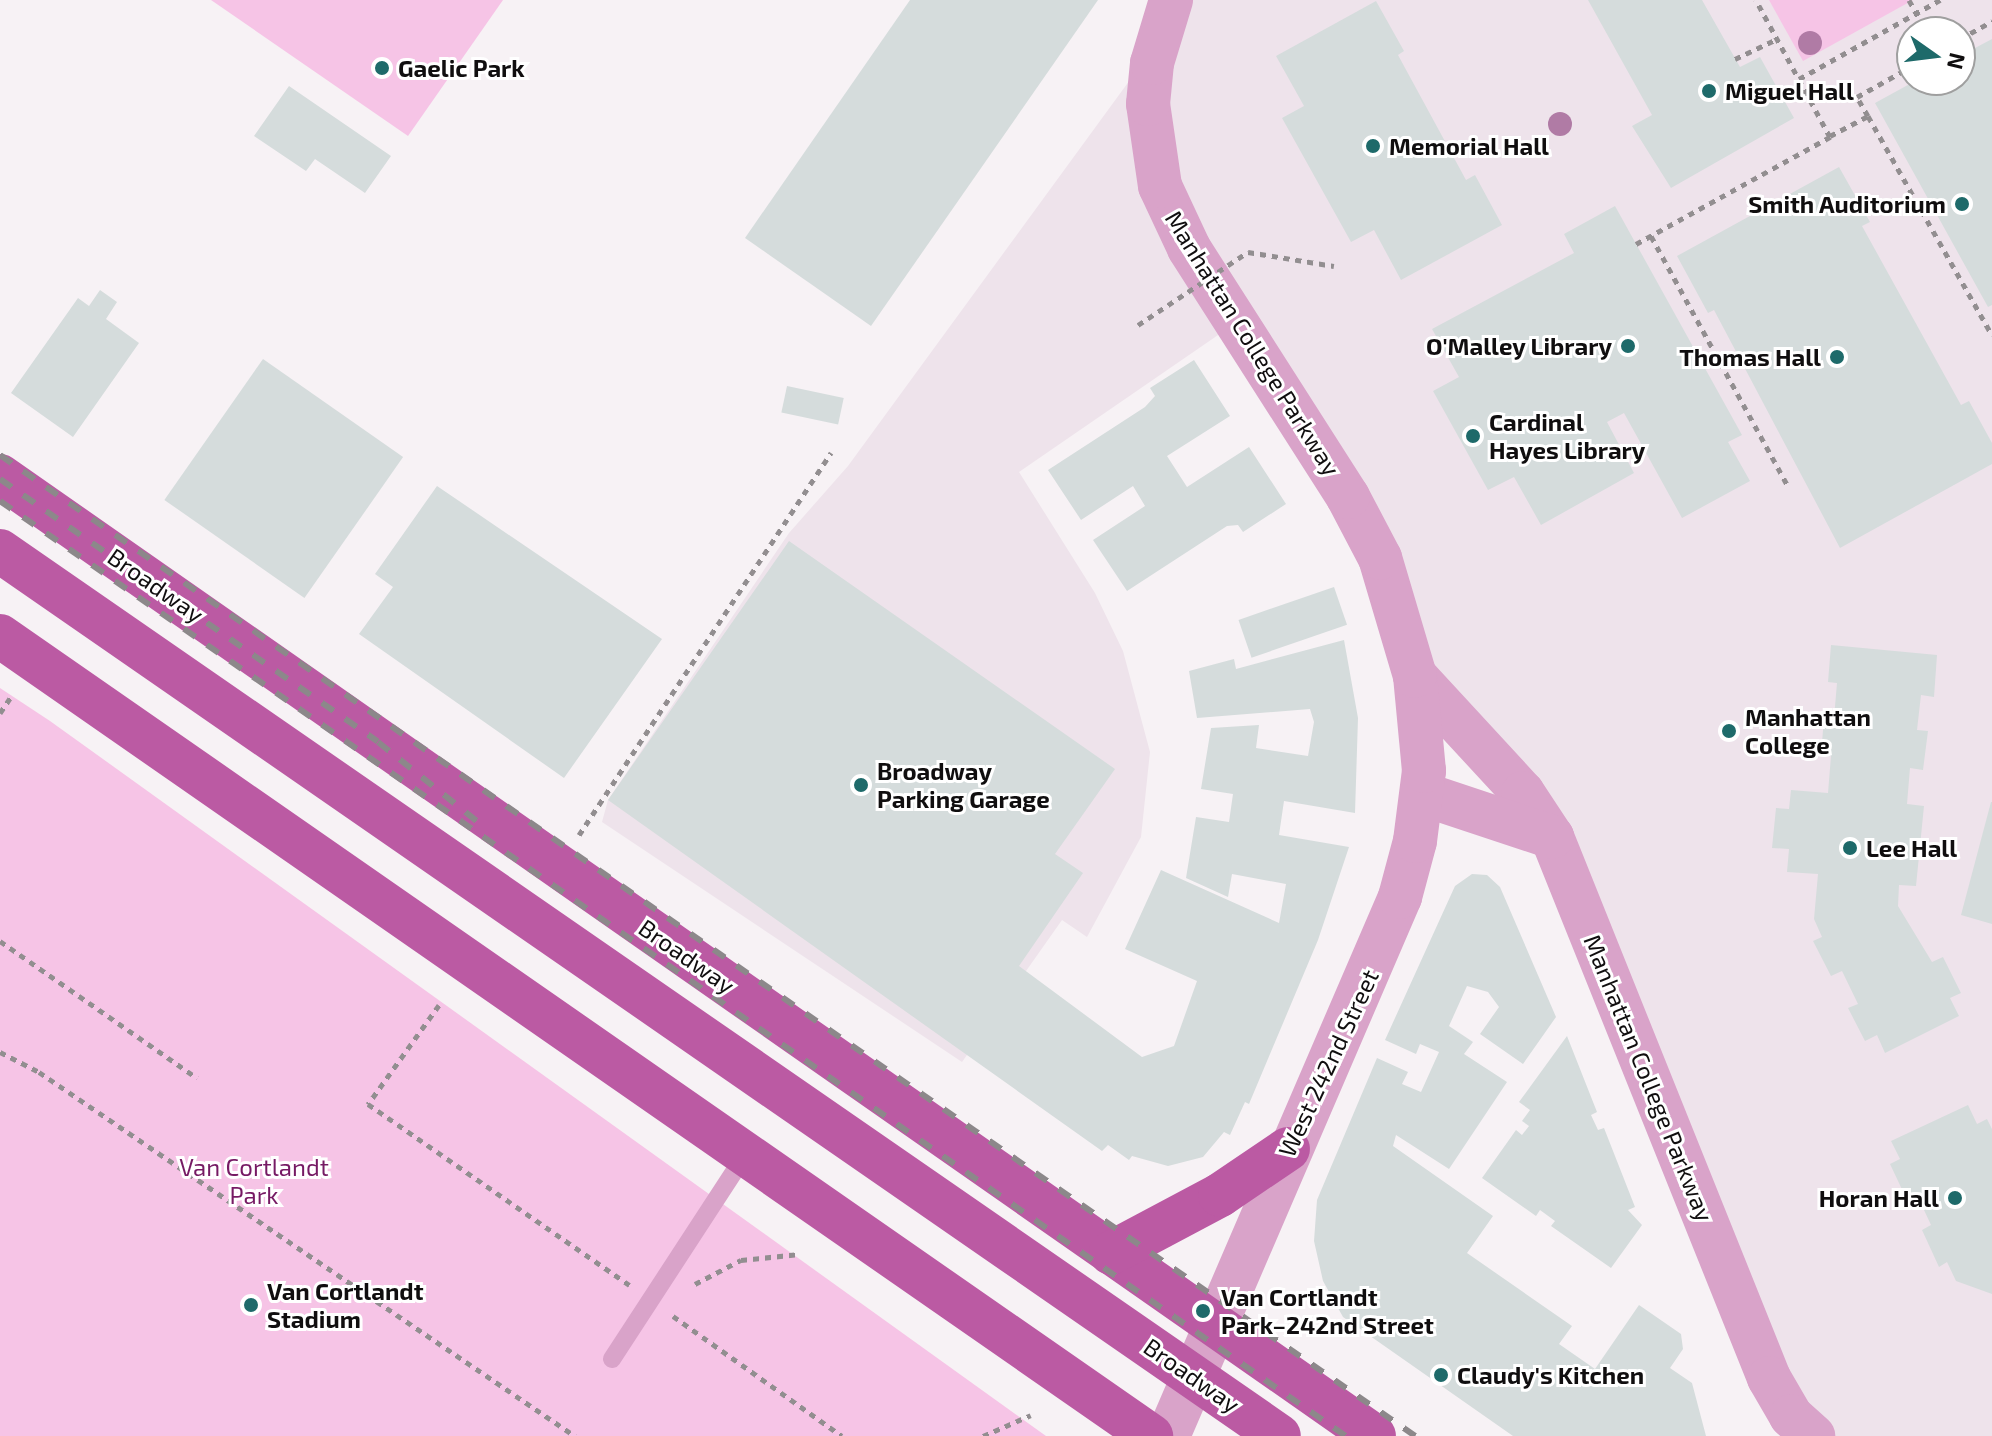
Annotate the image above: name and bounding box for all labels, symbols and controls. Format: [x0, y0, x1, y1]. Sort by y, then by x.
north arrow [1896, 16, 1976, 96]
text: N [1943, 50, 1972, 72]
place label: Gaelic Park [398, 54, 525, 82]
marker: Gaelic Park [373, 59, 391, 77]
place label: Miguel Hall [1725, 77, 1854, 105]
marker: Miguel Hall [1700, 82, 1718, 100]
place label: Memorial Hall [1389, 132, 1549, 160]
marker: Memorial Hall [1364, 137, 1382, 155]
place label: Smith Auditorium [1748, 190, 1946, 218]
marker: Smith Auditorium [1953, 195, 1971, 213]
street label: Manhattan College Parkway [1160, 205, 1346, 481]
place label: O'Malley Library [1425, 332, 1612, 360]
marker: O'Malley Library [1619, 337, 1637, 355]
place label: Thomas Hall [1679, 343, 1821, 371]
marker: Thomas Hall [1828, 348, 1846, 366]
place label: Cardinal Hayes Library [1489, 408, 1645, 464]
marker: Cardinal Hayes Library [1464, 427, 1482, 445]
street label: Broadway [103, 542, 209, 628]
place label: Manhattan College [1745, 703, 1871, 759]
marker: Manhattan College [1720, 722, 1738, 740]
place label: Broadway Parking Garage [877, 757, 1050, 813]
marker: Broadway Parking Garage [852, 776, 870, 794]
place label: Lee Hall [1866, 834, 1957, 862]
marker: Lee Hall [1841, 839, 1859, 857]
street label: Broadway [634, 913, 740, 999]
street label: Manhattan College Parkway [1578, 930, 1720, 1226]
street label: West 242nd Street [1272, 965, 1384, 1161]
park label: Van Cortlandt Park [179, 1153, 329, 1209]
place label: Horan Hall [1819, 1184, 1939, 1212]
marker: Horan Hall [1946, 1189, 1964, 1207]
place label: Van Cortlandt Stadium [267, 1277, 423, 1333]
place label: Van Cortlandt Park–242nd Street [1221, 1283, 1434, 1339]
marker: Van Cortlandt Stadium [242, 1296, 260, 1314]
marker: Van Cortlandt Park–242nd Street [1192, 1300, 1214, 1322]
street label: Broadway [1139, 1332, 1245, 1418]
place label: Claudy's Kitchen [1457, 1361, 1644, 1389]
marker: Claudy's Kitchen [1432, 1366, 1450, 1384]

